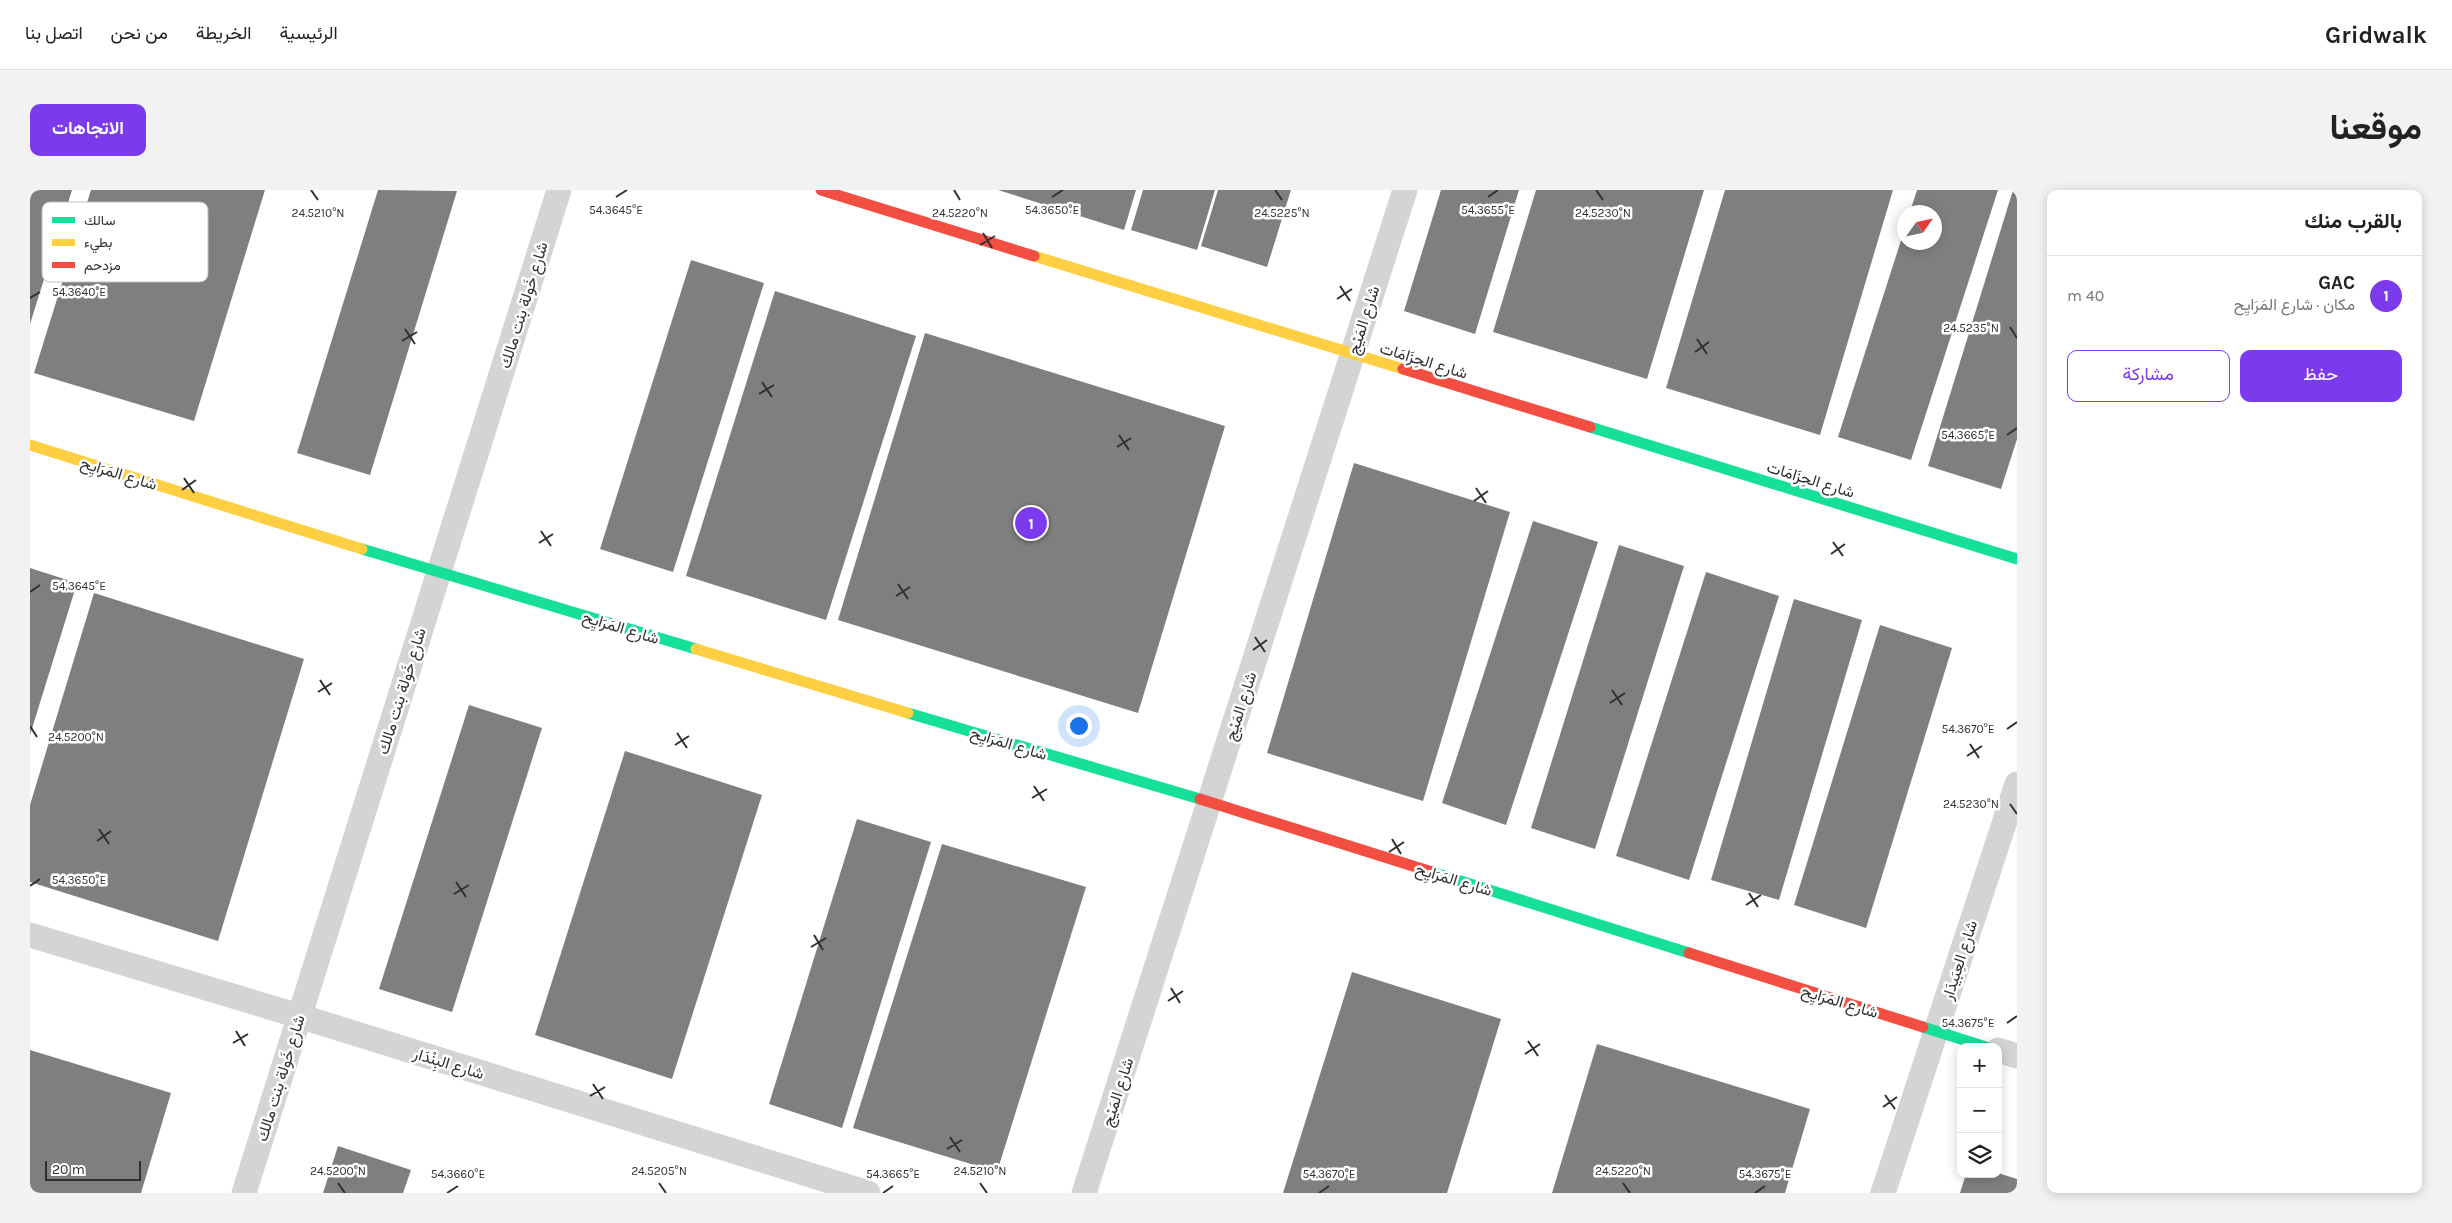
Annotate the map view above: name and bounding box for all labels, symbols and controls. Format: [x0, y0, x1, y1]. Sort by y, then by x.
text: Gridwalk [2325, 21, 2427, 49]
text: اتصل بنا [25, 22, 83, 44]
text: من نحن [111, 22, 168, 44]
text: الخريطة [196, 22, 252, 44]
text: الرئيسية [280, 22, 338, 44]
button: الاتجاهات [30, 104, 146, 156]
text: موقعنا [2329, 107, 2422, 148]
legend [42, 202, 208, 282]
text: 54.3645°E [589, 203, 643, 217]
text: 54.3650°E [1025, 203, 1079, 217]
text: 54.3655°E [1461, 203, 1515, 217]
north arrow [1897, 205, 1942, 250]
text: 24.5210°N [292, 206, 344, 220]
text: 24.5220°N [932, 206, 988, 220]
text: 24.5225°N [1254, 206, 1310, 220]
text: 24.5230°N [1575, 206, 1631, 220]
text: بالقرب منك [2304, 209, 2402, 233]
text: سالك [84, 212, 115, 229]
text: بطيء [84, 234, 112, 254]
street label: شارع خَولة بنت مالك [495, 240, 554, 371]
text: مزدحم [84, 257, 121, 274]
text: GAC [2318, 272, 2355, 294]
street label: شارع المَيْج [1343, 283, 1385, 358]
text: 54.3640°E [52, 285, 106, 299]
text: 40 m [2067, 286, 2104, 305]
text: 1 [2383, 286, 2389, 305]
text: مكان · شارع المَرَايِح [2234, 295, 2355, 314]
text: 24.5235°N [1943, 321, 1999, 335]
street label: شارع الحِزَامَات [1377, 338, 1470, 385]
button: مشاركة [2067, 350, 2230, 402]
button: حفظ [2240, 350, 2402, 402]
text: 54.3665°E [1941, 428, 1995, 442]
street label: شارع المَرَايِح [78, 453, 159, 496]
street label: شارع الحِزَامَات [1764, 457, 1857, 504]
pin: 1 [1015, 504, 1047, 542]
text: 54.3645°E [52, 579, 106, 593]
street label: شارع المَرَايِح [580, 607, 661, 650]
street label: شارع خَولة بنت مالك [373, 626, 432, 757]
street label: شارع المَيْج [1220, 669, 1262, 744]
your location [1066, 713, 1092, 739]
text: 54.3670°E [1941, 722, 1995, 736]
street label: شارع المَرَايِح [968, 723, 1049, 766]
text: 24.5200°N [48, 730, 104, 744]
text: 24.5230°N [1943, 797, 1999, 811]
street label: شارع المَرَايِح [1413, 859, 1494, 902]
text: 54.3650°E [52, 873, 106, 887]
street label: شارع العِبَيدَار [1937, 918, 1983, 1004]
street label: شارع المَرَايِح [1799, 981, 1880, 1024]
street label: شارع خَولة بنت مالك [252, 1013, 311, 1144]
text: 54.3675°E [1942, 1016, 1994, 1030]
street label: شارع البِنْدَار [409, 1043, 487, 1086]
map controls [1957, 1043, 2002, 1178]
button: + [1957, 1043, 2002, 1088]
street label: شارع المَيْج [1097, 1055, 1139, 1130]
button: − [1957, 1088, 2002, 1133]
button: layers [1957, 1133, 2002, 1178]
scale bar [45, 1158, 141, 1181]
text: 20 m [52, 1161, 85, 1178]
text: 24.5200°N [310, 1164, 366, 1178]
text: 24.5205°N [631, 1164, 687, 1178]
text: 24.5210°N [954, 1164, 1006, 1178]
text: 24.5220°N [1595, 1164, 1651, 1178]
text: 54.3660°E [431, 1167, 485, 1181]
text: 54.3665°E [866, 1167, 920, 1181]
text: 54.3670°E [1302, 1167, 1356, 1181]
text: 54.3675°E [1739, 1167, 1791, 1181]

